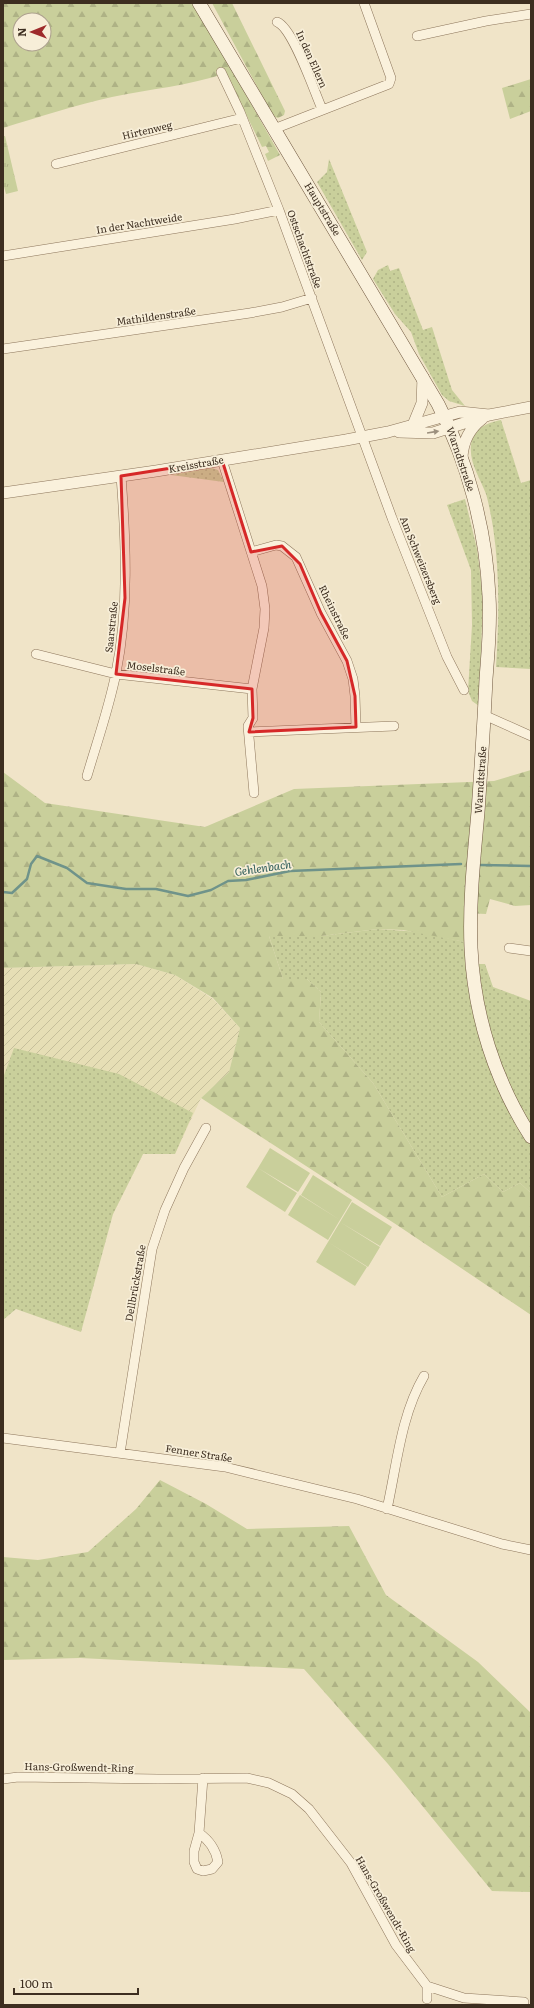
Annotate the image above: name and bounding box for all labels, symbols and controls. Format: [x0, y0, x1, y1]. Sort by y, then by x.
north arrow [12, 12, 52, 52]
text: N [13, 27, 29, 37]
street label: In den Ellern [293, 28, 332, 90]
street label: Hirtenweg [120, 116, 174, 143]
street label: Hauptstraße [302, 179, 345, 238]
street label: Ostschachtstraße [284, 207, 327, 290]
street label: In der Nachtweide [95, 208, 183, 237]
street label: Mathildenstraße [115, 303, 197, 329]
street label: Warndtstraße [443, 424, 480, 493]
one-way arrow [427, 429, 439, 435]
street label: Kreisstraße [167, 451, 225, 476]
street label: Am Schweizersberg [397, 514, 446, 606]
street label: Rheinstraße [316, 582, 355, 642]
street label: Saarstraße [100, 600, 121, 653]
street label: Moselstraße [126, 656, 186, 679]
street label: Warndtstraße [470, 746, 489, 814]
water label: Gehlenbach [234, 855, 293, 879]
street label: Dellbrückstraße [120, 1243, 149, 1323]
street label: Fenner Straße [165, 1440, 234, 1465]
street label: Hans-Großwendt-Ring [24, 1758, 134, 1775]
street label: Hans-Großwendt-Ring [353, 1853, 420, 1955]
scale bar [14, 1970, 138, 1996]
text: 100 m [20, 1974, 53, 1992]

